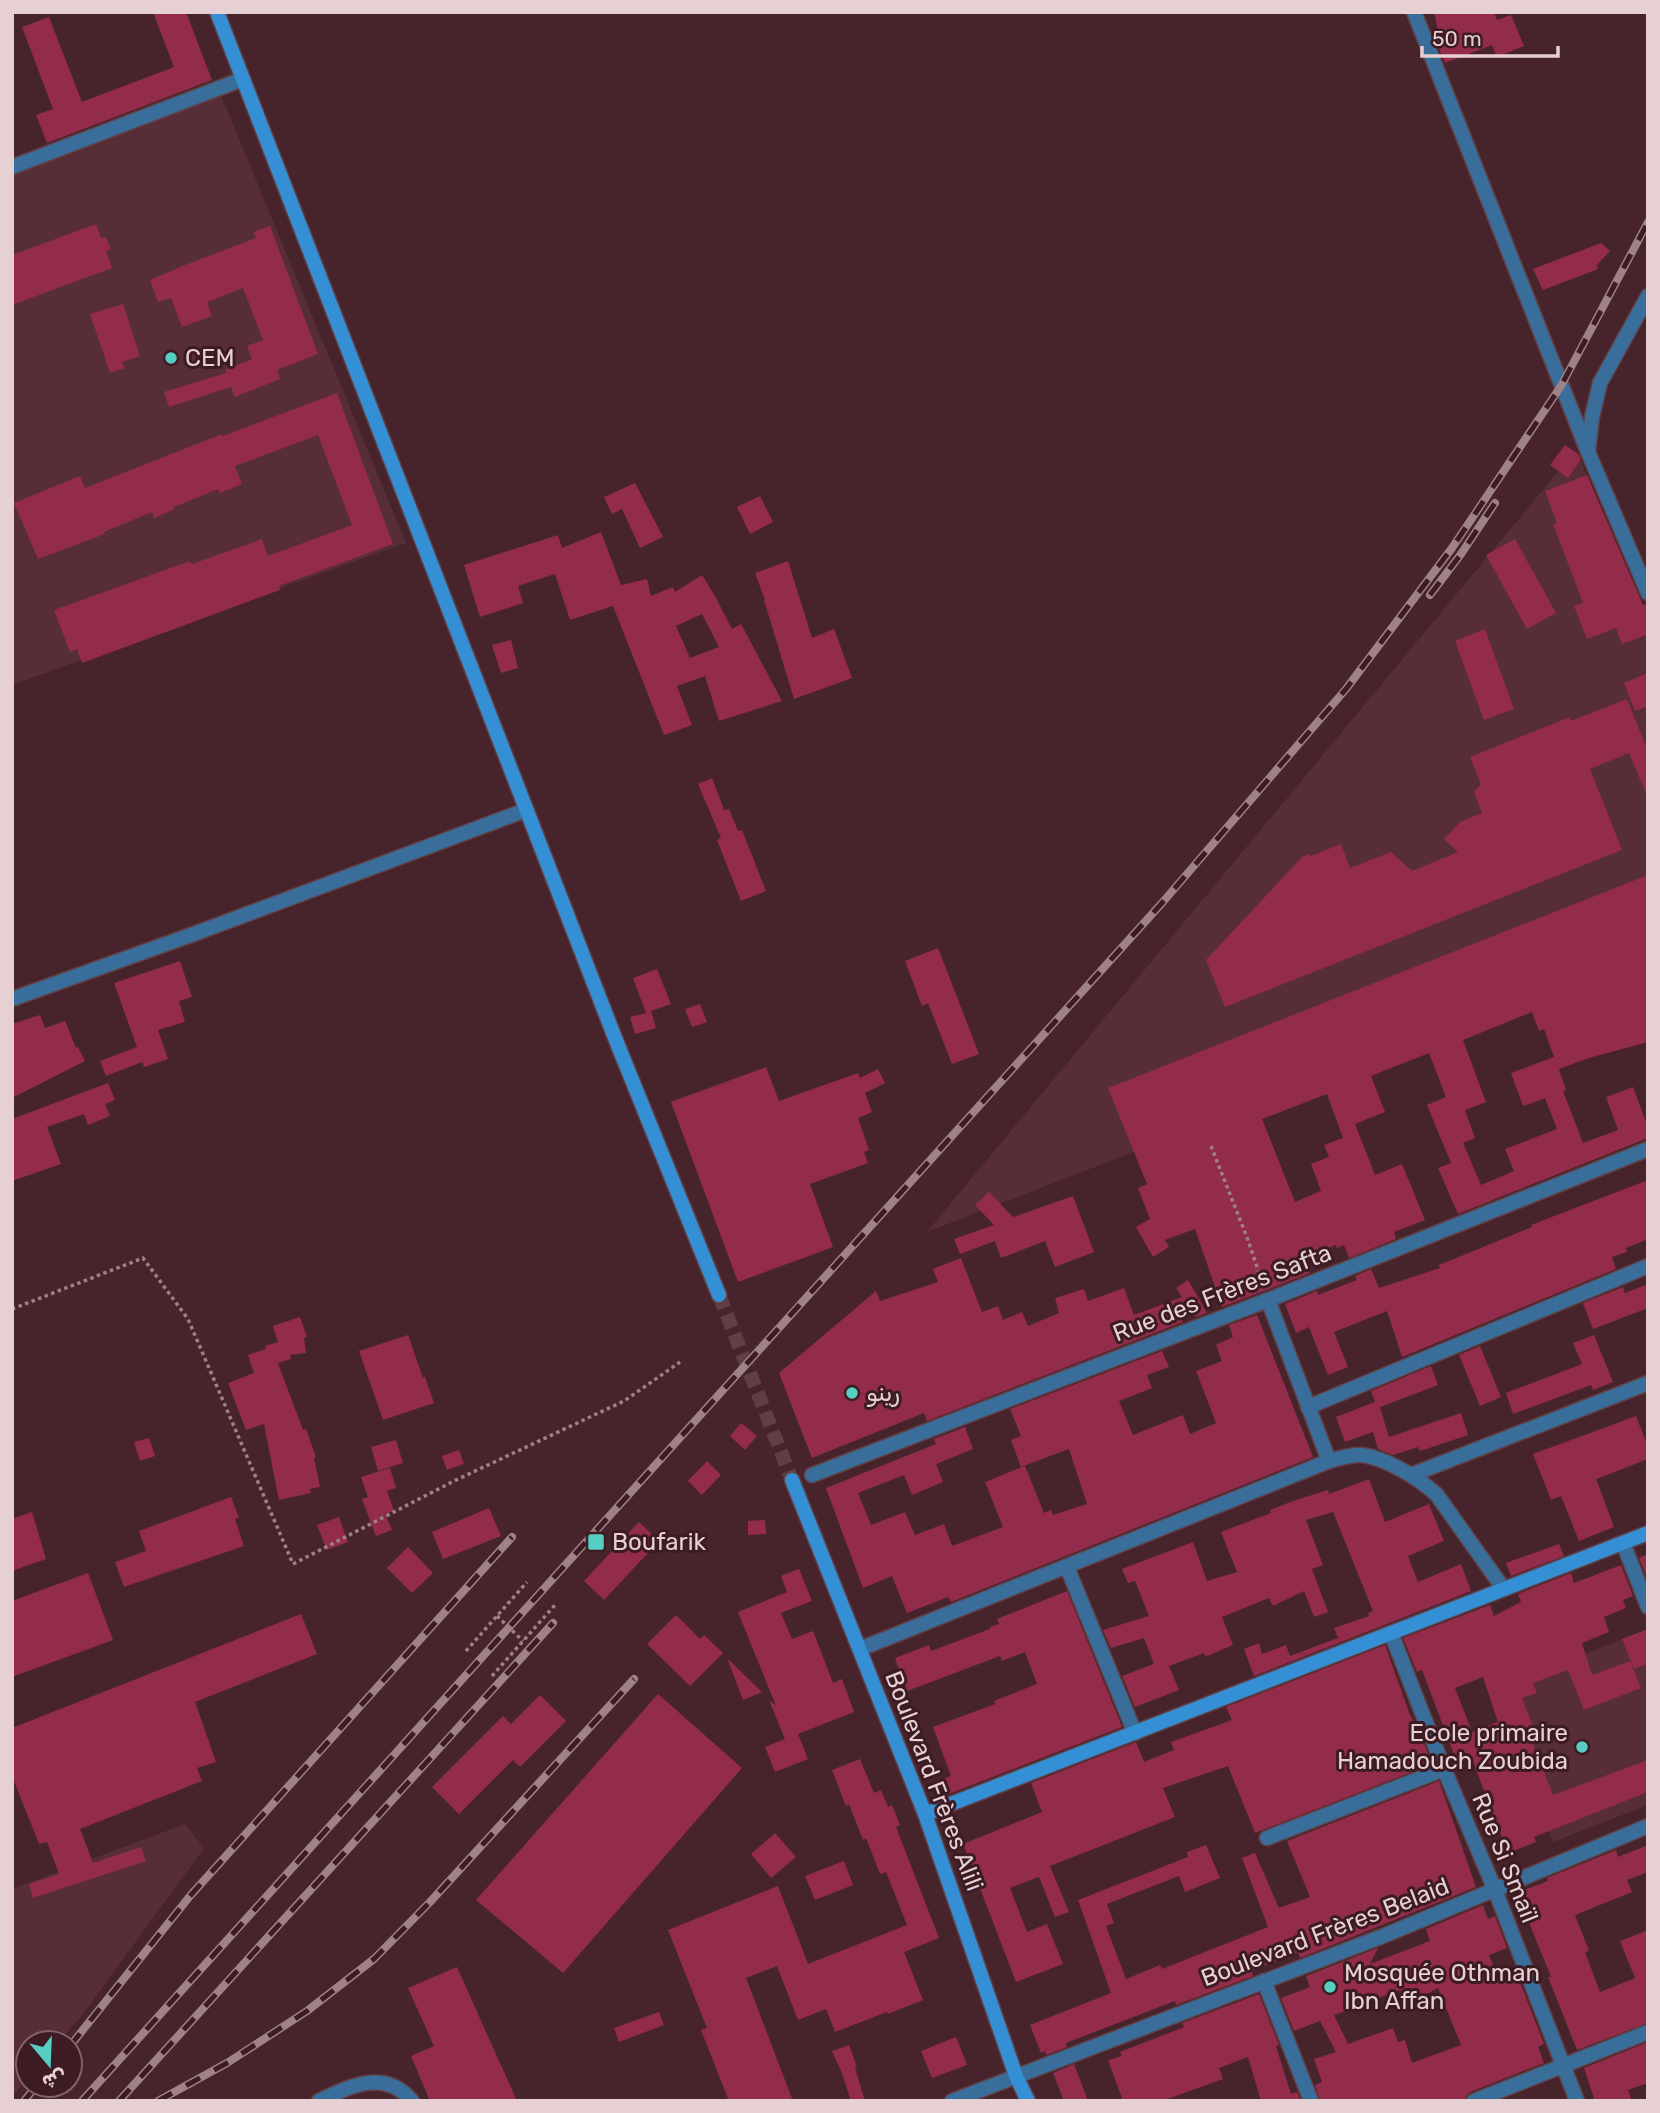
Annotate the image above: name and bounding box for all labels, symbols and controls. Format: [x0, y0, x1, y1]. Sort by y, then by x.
scale bar [1422, 14, 1558, 58]
text: 50 m [1432, 26, 1482, 51]
place label: CEM [185, 344, 235, 372]
marker: CEM [163, 350, 179, 366]
street label: Rue des Frères Safta [1109, 1238, 1335, 1348]
place label: رينو [866, 1379, 900, 1407]
marker: رينو [844, 1385, 860, 1401]
place label: Boufarik [612, 1528, 706, 1556]
marker: Boufarik [586, 1532, 606, 1552]
street label: Boulevard Frères Alili [879, 1667, 989, 1895]
place label: Ecole primaire Hamadouch Zoubida [1337, 1719, 1568, 1775]
marker: Ecole primaire Hamadouch Zoubida [1574, 1739, 1590, 1755]
street label: Rue Si Smaïl [1466, 1789, 1544, 1927]
street label: Boulevard Frères Belaid [1197, 1872, 1453, 1992]
place label: Mosquée Othman Ibn Affan [1344, 1959, 1540, 2015]
marker: Mosquée Othman Ibn Affan [1322, 1979, 1338, 1995]
north arrow [14, 2029, 84, 2099]
text: ش [39, 2065, 69, 2094]

